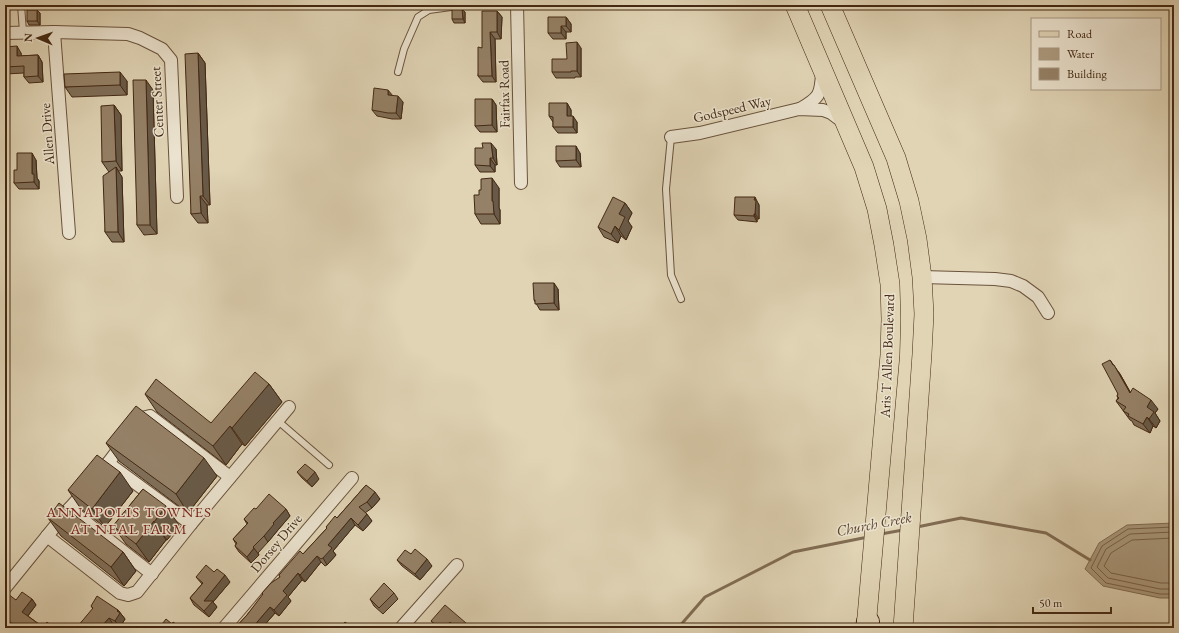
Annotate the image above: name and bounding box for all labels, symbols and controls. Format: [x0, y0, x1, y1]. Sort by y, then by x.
north arrow [18, 18, 58, 58]
legend [1031, 18, 1161, 90]
text: Road [1067, 26, 1093, 42]
text: N [21, 33, 35, 42]
text: Water [1067, 46, 1094, 62]
street label: Fairfax Road [494, 59, 514, 128]
street label: Center Street [146, 66, 168, 138]
text: Building [1067, 66, 1108, 82]
street label: Godspeed Way [691, 91, 774, 127]
street label: Allen Drive [36, 102, 58, 167]
street label: Aris T Allen Boulevard [876, 293, 898, 419]
district label: ANNAPOLIS TOWNES AT NEAL FARM [45, 502, 212, 538]
water label: Church Creek [835, 507, 913, 540]
street label: Dorsey Drive [246, 510, 306, 576]
scale bar [1033, 589, 1111, 615]
text: 50 m [1039, 595, 1063, 611]

